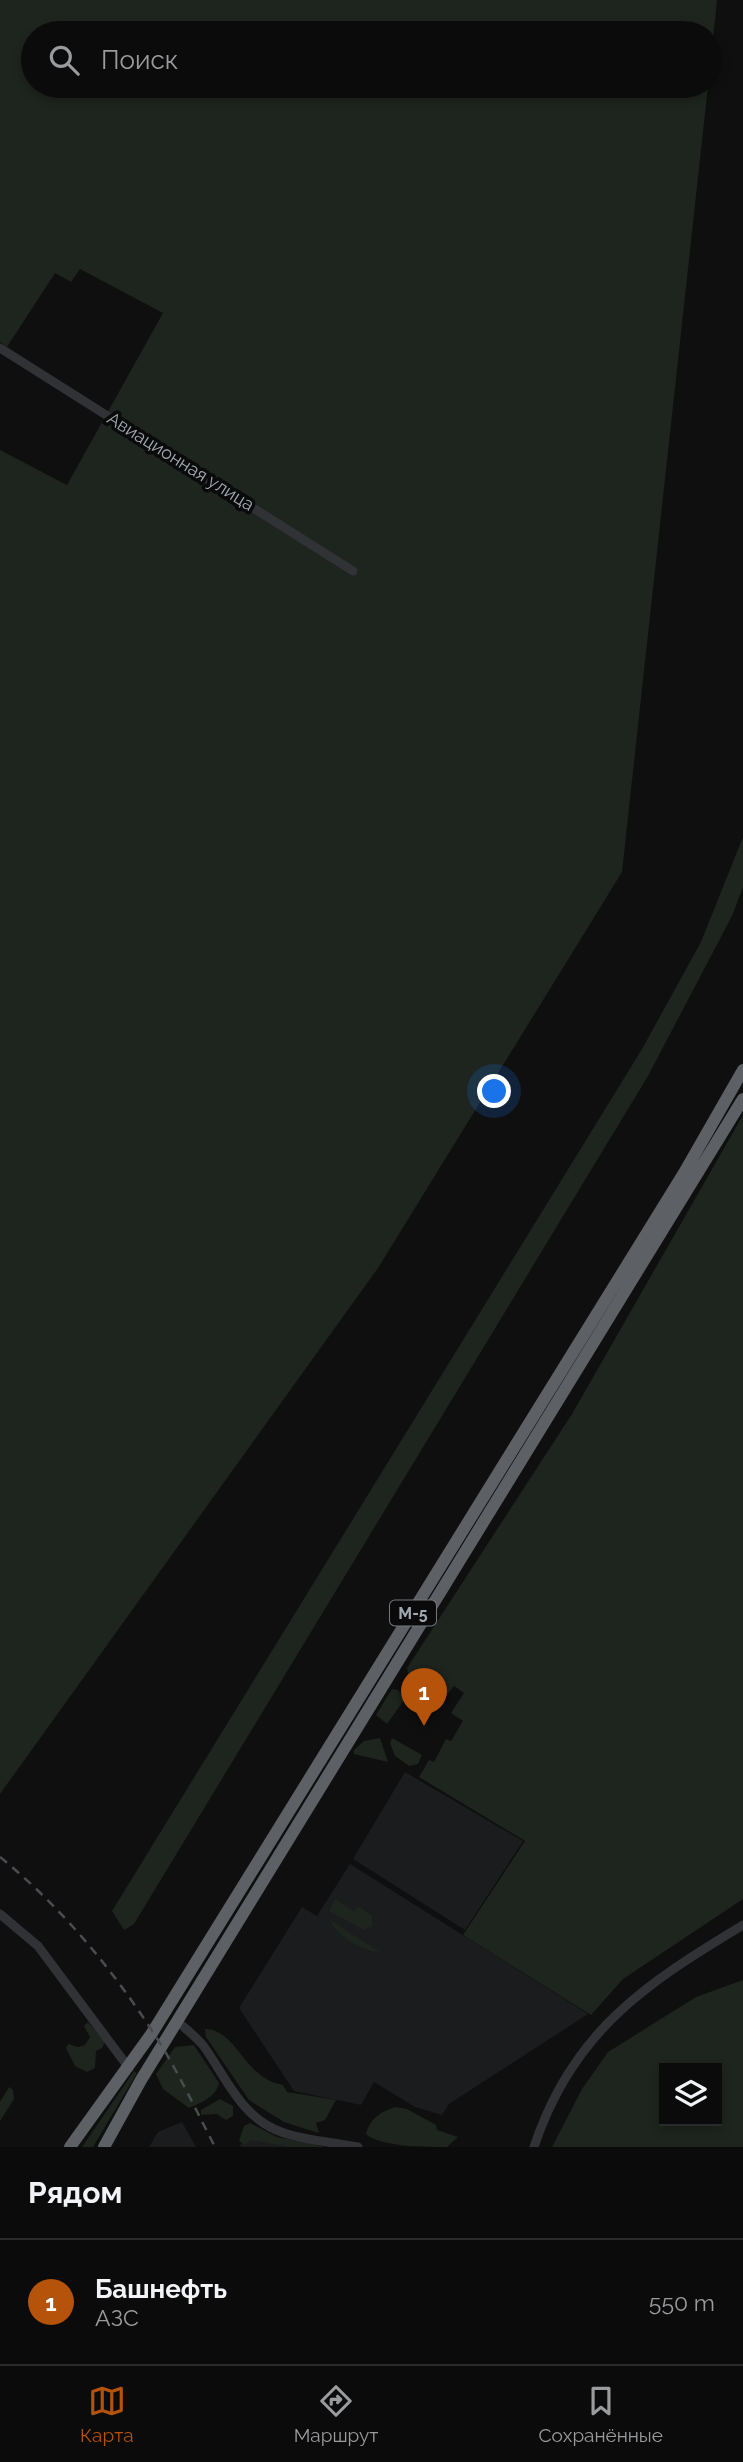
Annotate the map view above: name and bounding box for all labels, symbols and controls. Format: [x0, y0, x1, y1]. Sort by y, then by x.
search box [21, 21, 722, 98]
icon: search [45, 41, 83, 79]
text: Поиск [101, 45, 178, 75]
street label: Авиационная улица [104, 407, 258, 515]
your location [477, 1074, 511, 1108]
road number: М-5 [390, 1600, 436, 1625]
pin: 1 [401, 1668, 447, 1726]
map controls [659, 2063, 722, 2126]
button: layers [659, 2063, 722, 2126]
text: Рядом [28, 2175, 122, 2210]
text: Башнефть [95, 2274, 227, 2304]
text: 1 [45, 2289, 57, 2316]
text: 550 m [649, 2289, 715, 2316]
text: АЗС [95, 2304, 139, 2331]
tab: Карта [80, 2382, 134, 2446]
tab: Маршрут [294, 2382, 378, 2446]
tab: Сохранённые [538, 2382, 663, 2446]

